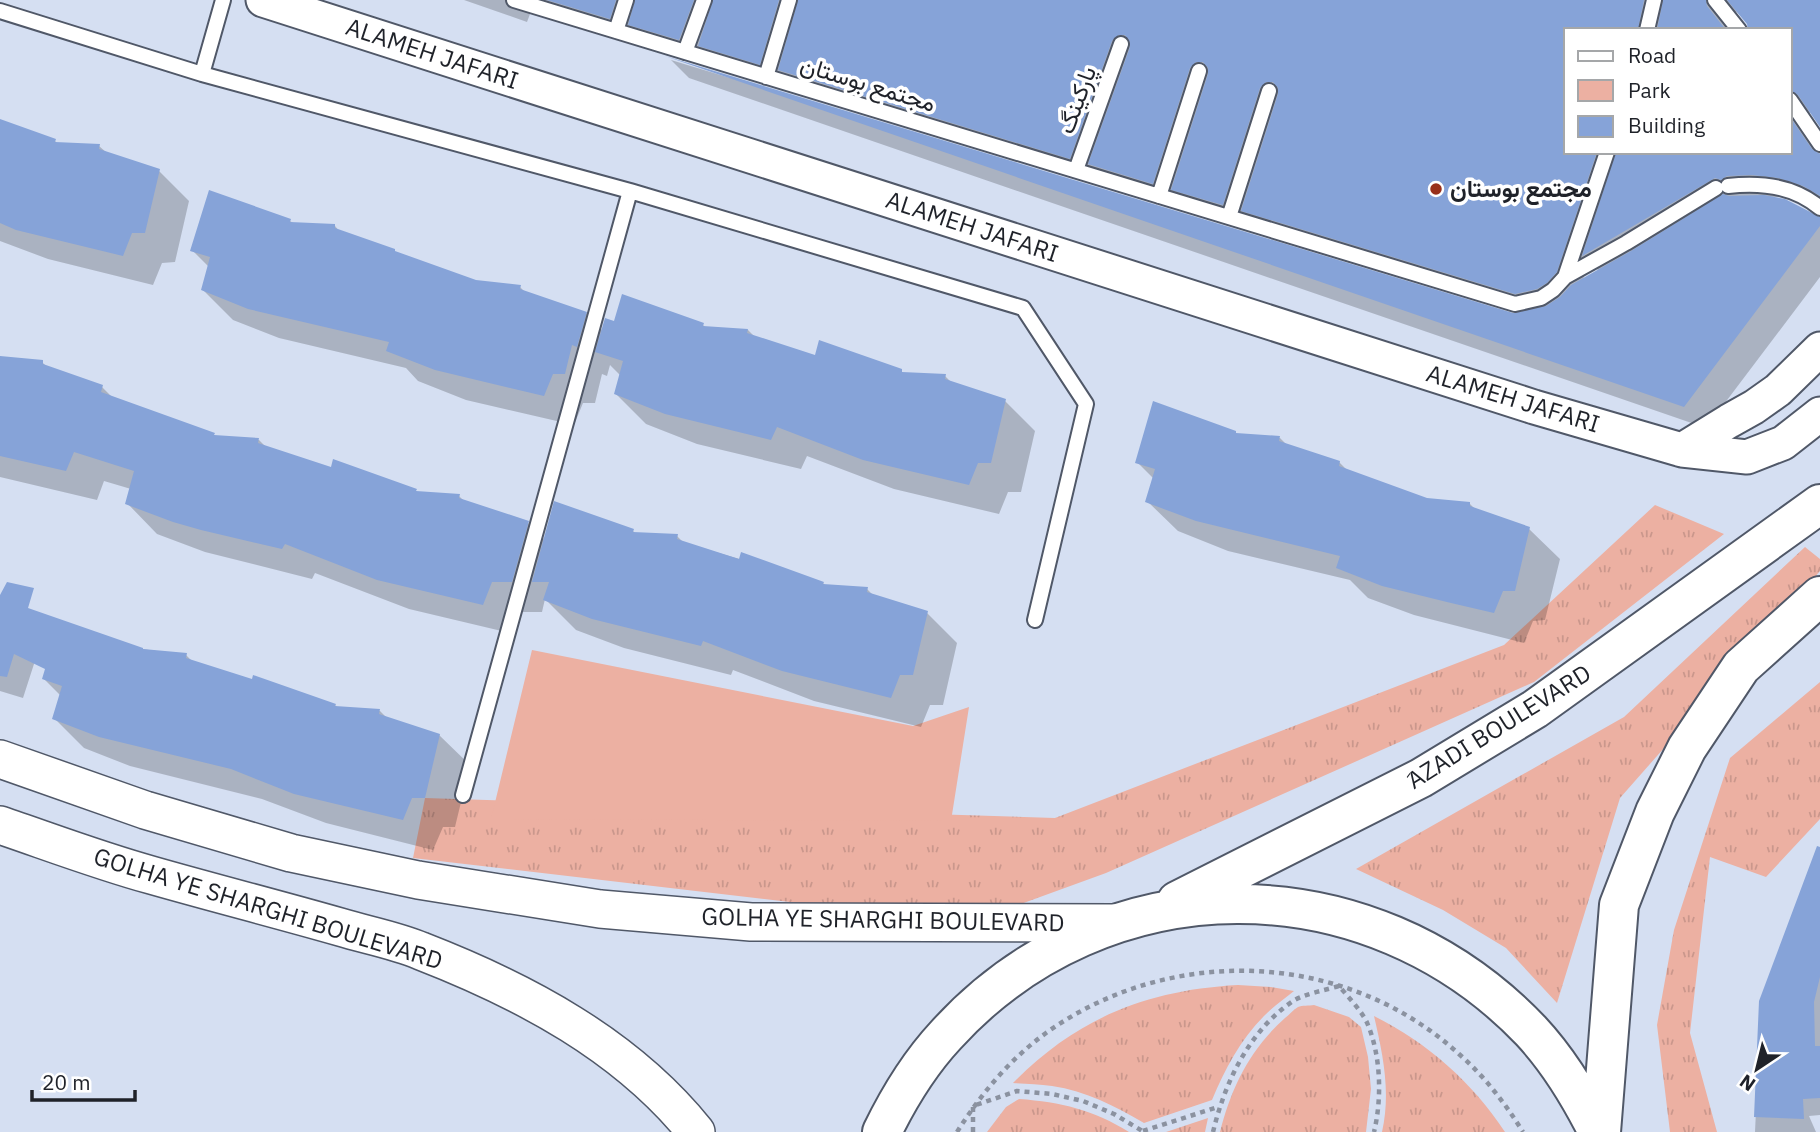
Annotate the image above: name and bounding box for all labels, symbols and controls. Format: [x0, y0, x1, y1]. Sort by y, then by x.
street label: ALAMEH JAFARI [342, 10, 523, 96]
legend [1564, 28, 1792, 154]
text: Road [1628, 41, 1676, 69]
street label: مجتمع بوستان [796, 47, 940, 121]
street label: پارکینگ [1049, 61, 1104, 138]
text: Park [1628, 76, 1671, 104]
text: Building [1628, 111, 1705, 139]
place label: مجتمع بوستان [1450, 172, 1592, 206]
marker: مجتمع بوستان [1428, 181, 1444, 197]
street label: ALAMEH JAFARI [882, 183, 1063, 269]
street label: ALAMEH JAFARI [1423, 356, 1604, 440]
street label: َAZADI BOULEVARD [1400, 657, 1597, 796]
street label: GOLHA YE SHARGHI BOULEVARD [90, 840, 447, 976]
street label: GOLHA YE SHARGHI BOULEVARD [701, 900, 1065, 938]
north arrow [1722, 1034, 1792, 1104]
scale bar [32, 1058, 135, 1102]
text: 20 m [42, 1068, 91, 1096]
text: N [1735, 1069, 1760, 1097]

